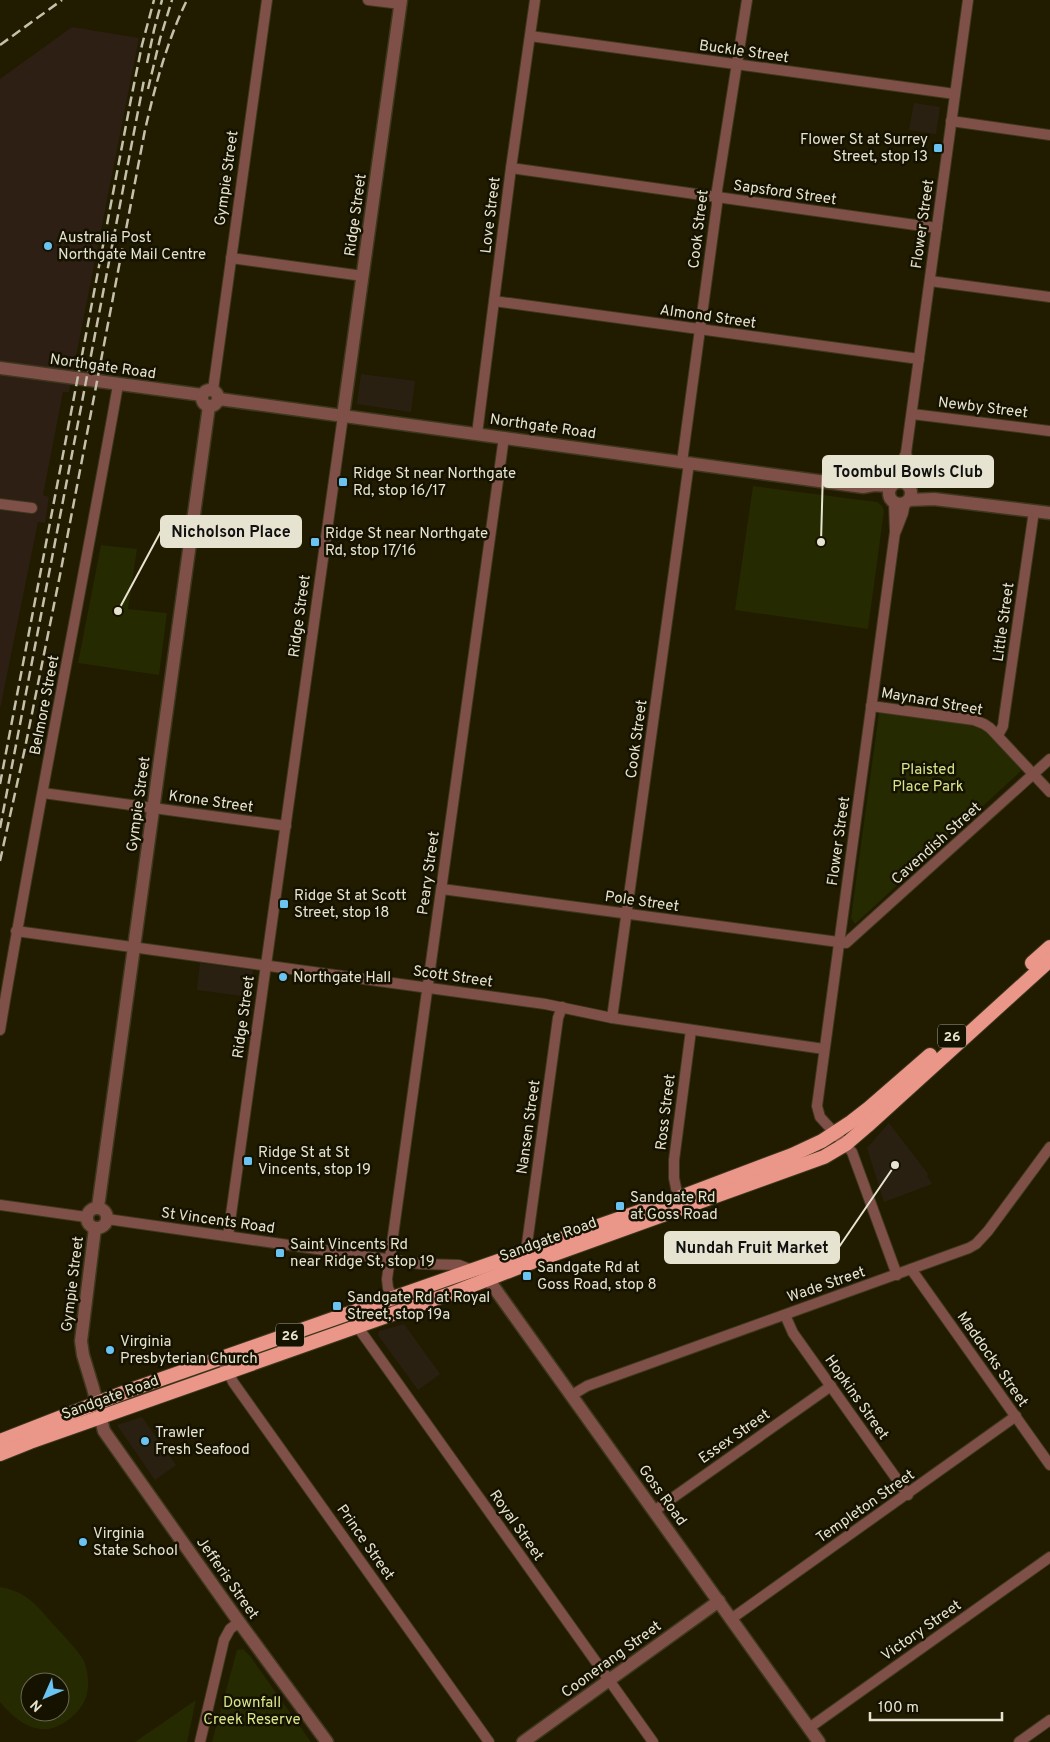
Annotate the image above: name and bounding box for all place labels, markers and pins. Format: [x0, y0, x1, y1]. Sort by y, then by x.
place label: Flower St at Surrey Street, stop 13 [800, 131, 928, 167]
marker: Flower St at Surrey Street, stop 13 [932, 142, 944, 154]
place label: Australia Post Northgate Mail Centre [58, 229, 206, 265]
marker: Australia Post Northgate Mail Centre [42, 240, 54, 252]
callout: Toombul Bowls Club [823, 456, 993, 487]
place label: Ridge St near Northgate Rd, stop 16/17 [353, 465, 516, 501]
marker: Ridge St near Northgate Rd, stop 16/17 [337, 476, 349, 488]
callout: Nicholson Place [161, 516, 301, 547]
place label: Ridge St near Northgate Rd, stop 17/16 [325, 525, 488, 561]
marker: Ridge St near Northgate Rd, stop 17/16 [309, 536, 321, 548]
place label: Ridge St at Scott Street, stop 18 [294, 887, 407, 923]
marker: Ridge St at Scott Street, stop 18 [278, 898, 290, 910]
place label: Northgate Hall [293, 969, 391, 988]
marker: Northgate Hall [277, 971, 289, 983]
place label: Ridge St at St Vincents, stop 19 [258, 1144, 371, 1180]
marker: Ridge St at St Vincents, stop 19 [242, 1155, 254, 1167]
place label: Sandgate Rd at Goss Road [630, 1189, 718, 1225]
marker: Sandgate Rd at Goss Road [614, 1200, 626, 1212]
callout: Nundah Fruit Market [665, 1232, 839, 1263]
place label: Saint Vincents Rd near Ridge St, stop 19 [290, 1236, 435, 1272]
marker: Saint Vincents Rd near Ridge St, stop 19 [274, 1247, 286, 1259]
place label: Sandgate Rd at Goss Road, stop 8 [537, 1259, 657, 1295]
marker: Sandgate Rd at Goss Road, stop 8 [521, 1270, 533, 1282]
place label: Sandgate Rd at Royal Street, stop 19a [347, 1289, 490, 1325]
marker: Sandgate Rd at Royal Street, stop 19a [331, 1300, 343, 1312]
place label: Virginia Presbyterian Church [120, 1333, 258, 1369]
marker: Virginia Presbyterian Church [104, 1344, 116, 1356]
place label: Trawler Fresh Seafood [155, 1424, 250, 1460]
marker: Trawler Fresh Seafood [139, 1435, 151, 1447]
place label: Virginia State School [93, 1525, 178, 1561]
marker: Virginia State School [77, 1536, 89, 1548]

